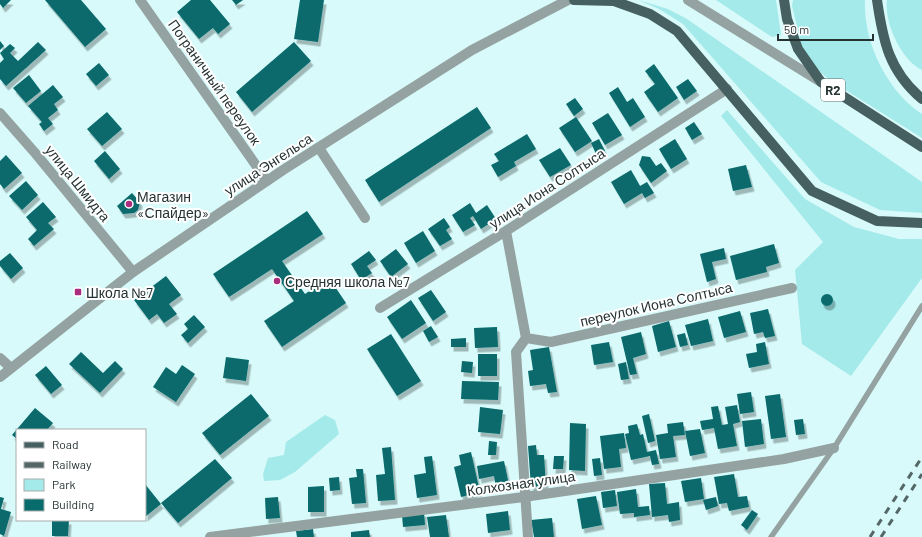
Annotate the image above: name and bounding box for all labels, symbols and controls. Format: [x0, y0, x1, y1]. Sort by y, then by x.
street label: Пограничный переулок [165, 16, 265, 149]
scale bar [778, 16, 873, 42]
text: 50 m [784, 22, 809, 36]
road number: R2 [821, 79, 845, 101]
street label: улица Энгельса [221, 129, 315, 199]
street label: улица Шмидта [42, 141, 114, 225]
street label: улица Иона Солтыса [486, 144, 608, 232]
place label: Магазин «Спайдер» [137, 188, 209, 221]
marker: Магазин «Спайдер» [124, 199, 134, 209]
place label: Средняя школа №7 [285, 273, 410, 290]
marker: Средняя школа №7 [272, 276, 282, 286]
street label: переулок Иона Солтыса [578, 278, 734, 330]
place label: Школа №7 [86, 284, 153, 301]
marker: Школа №7 [73, 287, 83, 297]
legend [16, 429, 146, 521]
text: Road [52, 437, 79, 451]
text: Railway [52, 457, 92, 471]
street label: Колхозная улица [466, 467, 576, 499]
text: Park [52, 477, 76, 491]
text: Building [52, 497, 94, 511]

